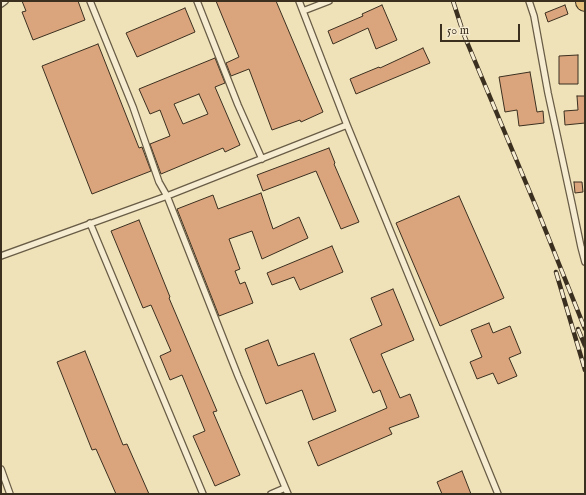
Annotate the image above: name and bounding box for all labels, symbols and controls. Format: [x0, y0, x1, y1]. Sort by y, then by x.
scale bar [442, 16, 522, 42]
text: 50 m [447, 23, 469, 38]

